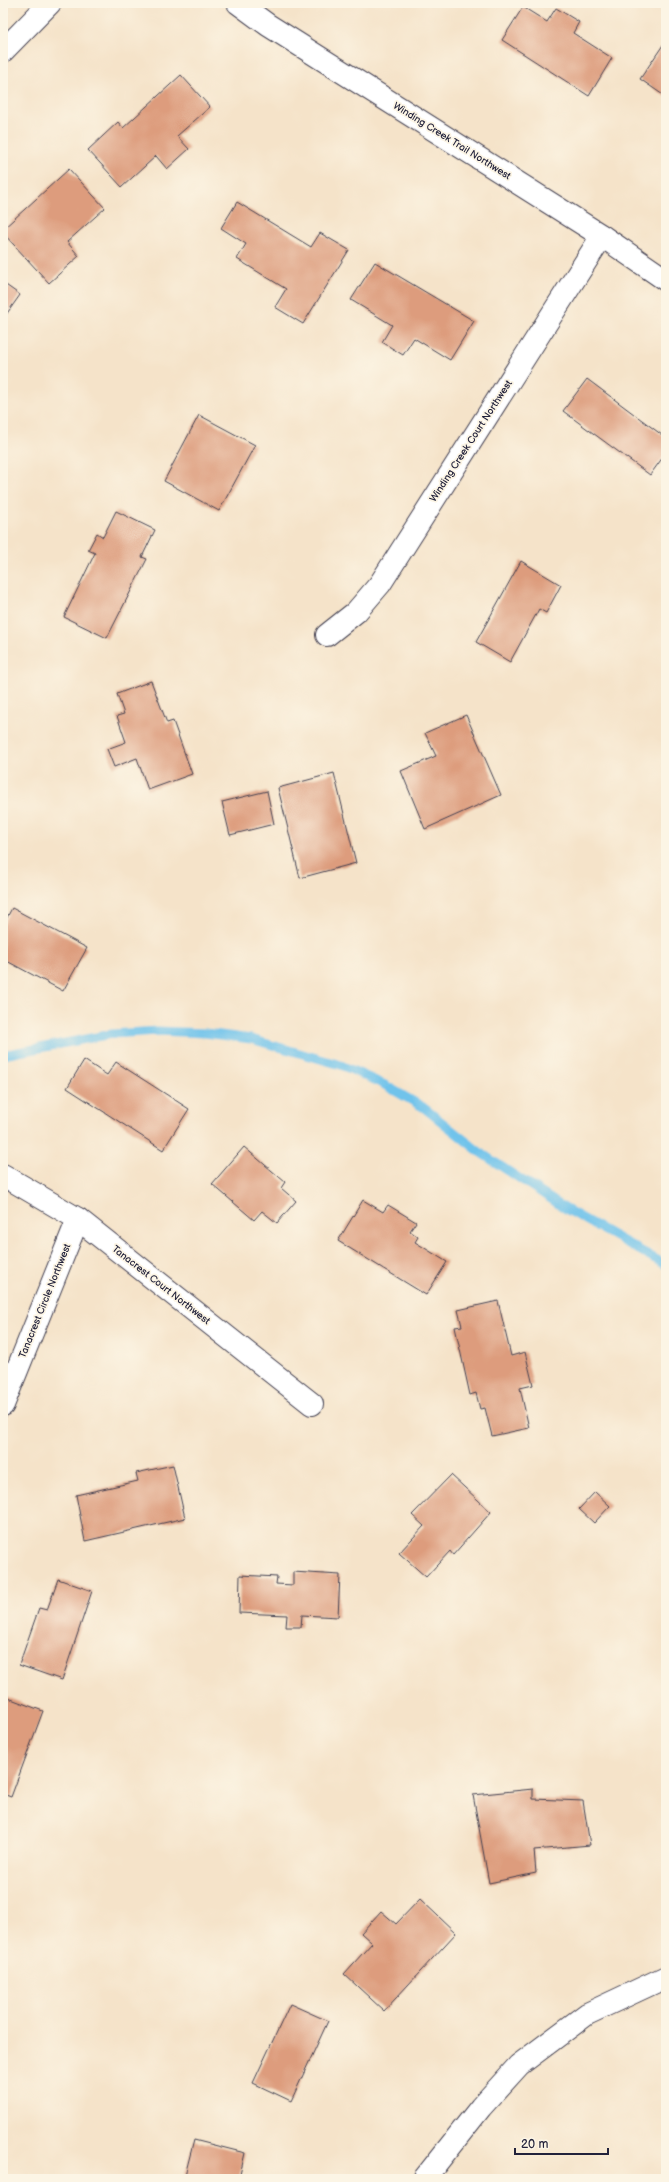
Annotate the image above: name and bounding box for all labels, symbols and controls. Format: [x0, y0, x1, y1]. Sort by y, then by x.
street label: Winding Creek Trail Northwest [391, 100, 513, 182]
street label: Winding Creek Court Northwest [427, 378, 515, 504]
street label: Tanacrest Circle Northwest [17, 1242, 73, 1360]
street label: Tanacrest Court Northwest [110, 1243, 212, 1327]
scale bar [515, 2130, 608, 2156]
text: 20 m [521, 2137, 548, 2152]

